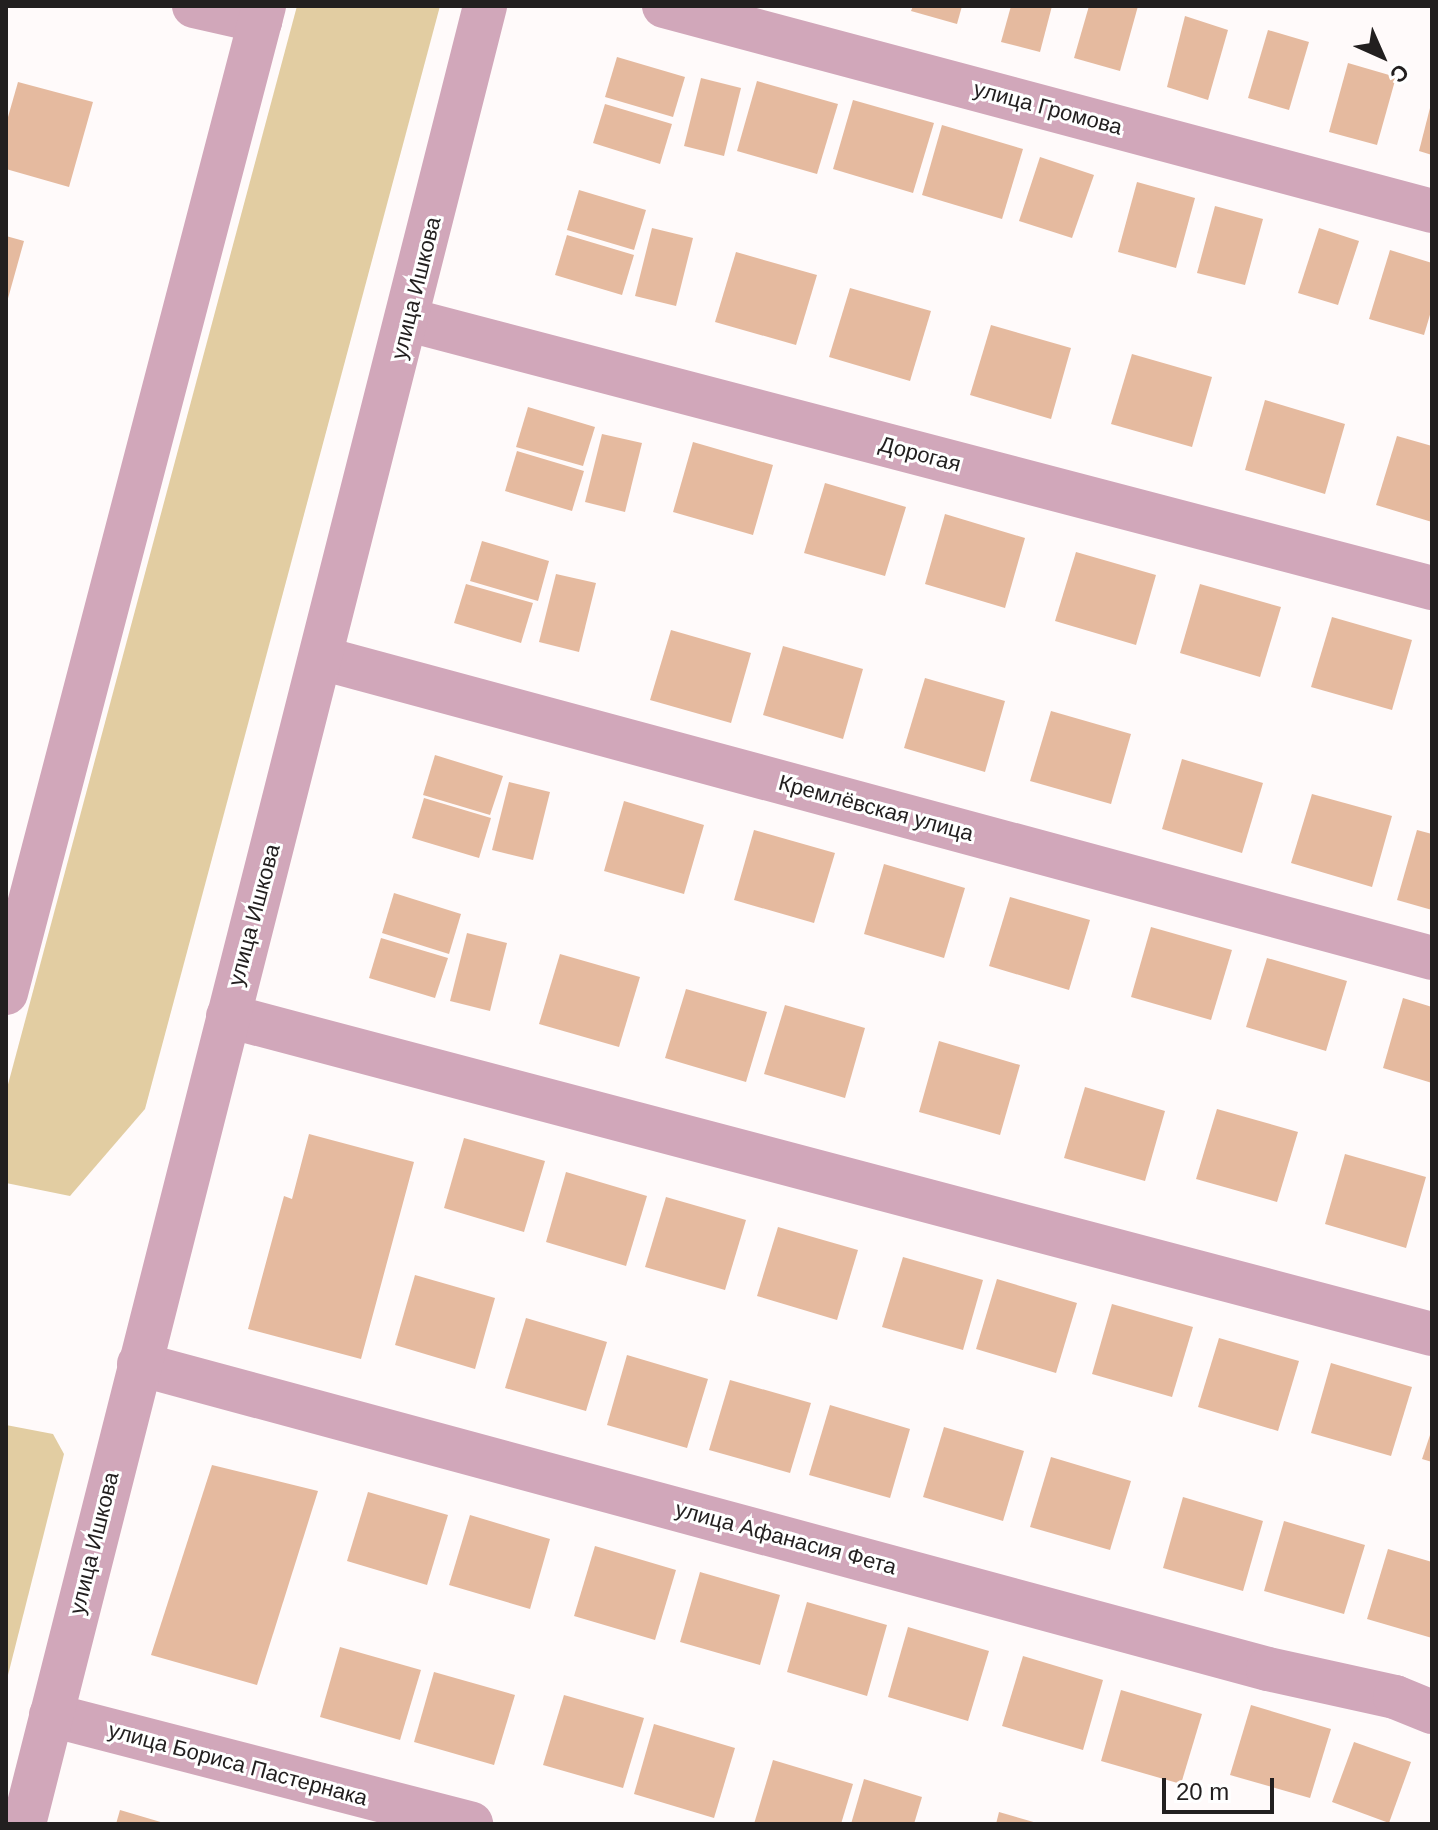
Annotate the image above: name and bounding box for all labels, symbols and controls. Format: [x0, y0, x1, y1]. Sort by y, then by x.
north arrow [1342, 16, 1422, 96]
text: С [1385, 59, 1414, 88]
street label: улица Громова [971, 75, 1125, 141]
street label: улица Ишкова [386, 214, 446, 362]
street label: Дорогая [876, 430, 964, 478]
street label: Кремлёвская улица [776, 769, 976, 847]
street label: улица Ишкова [222, 841, 286, 989]
street label: улица Ишкова [64, 1469, 124, 1617]
street label: улица Афанасия Фета [673, 1496, 899, 1580]
street label: улица Бориса Пастернака [106, 1717, 370, 1811]
scale bar [1166, 1762, 1278, 1812]
text: 20 m [1176, 1778, 1229, 1805]

